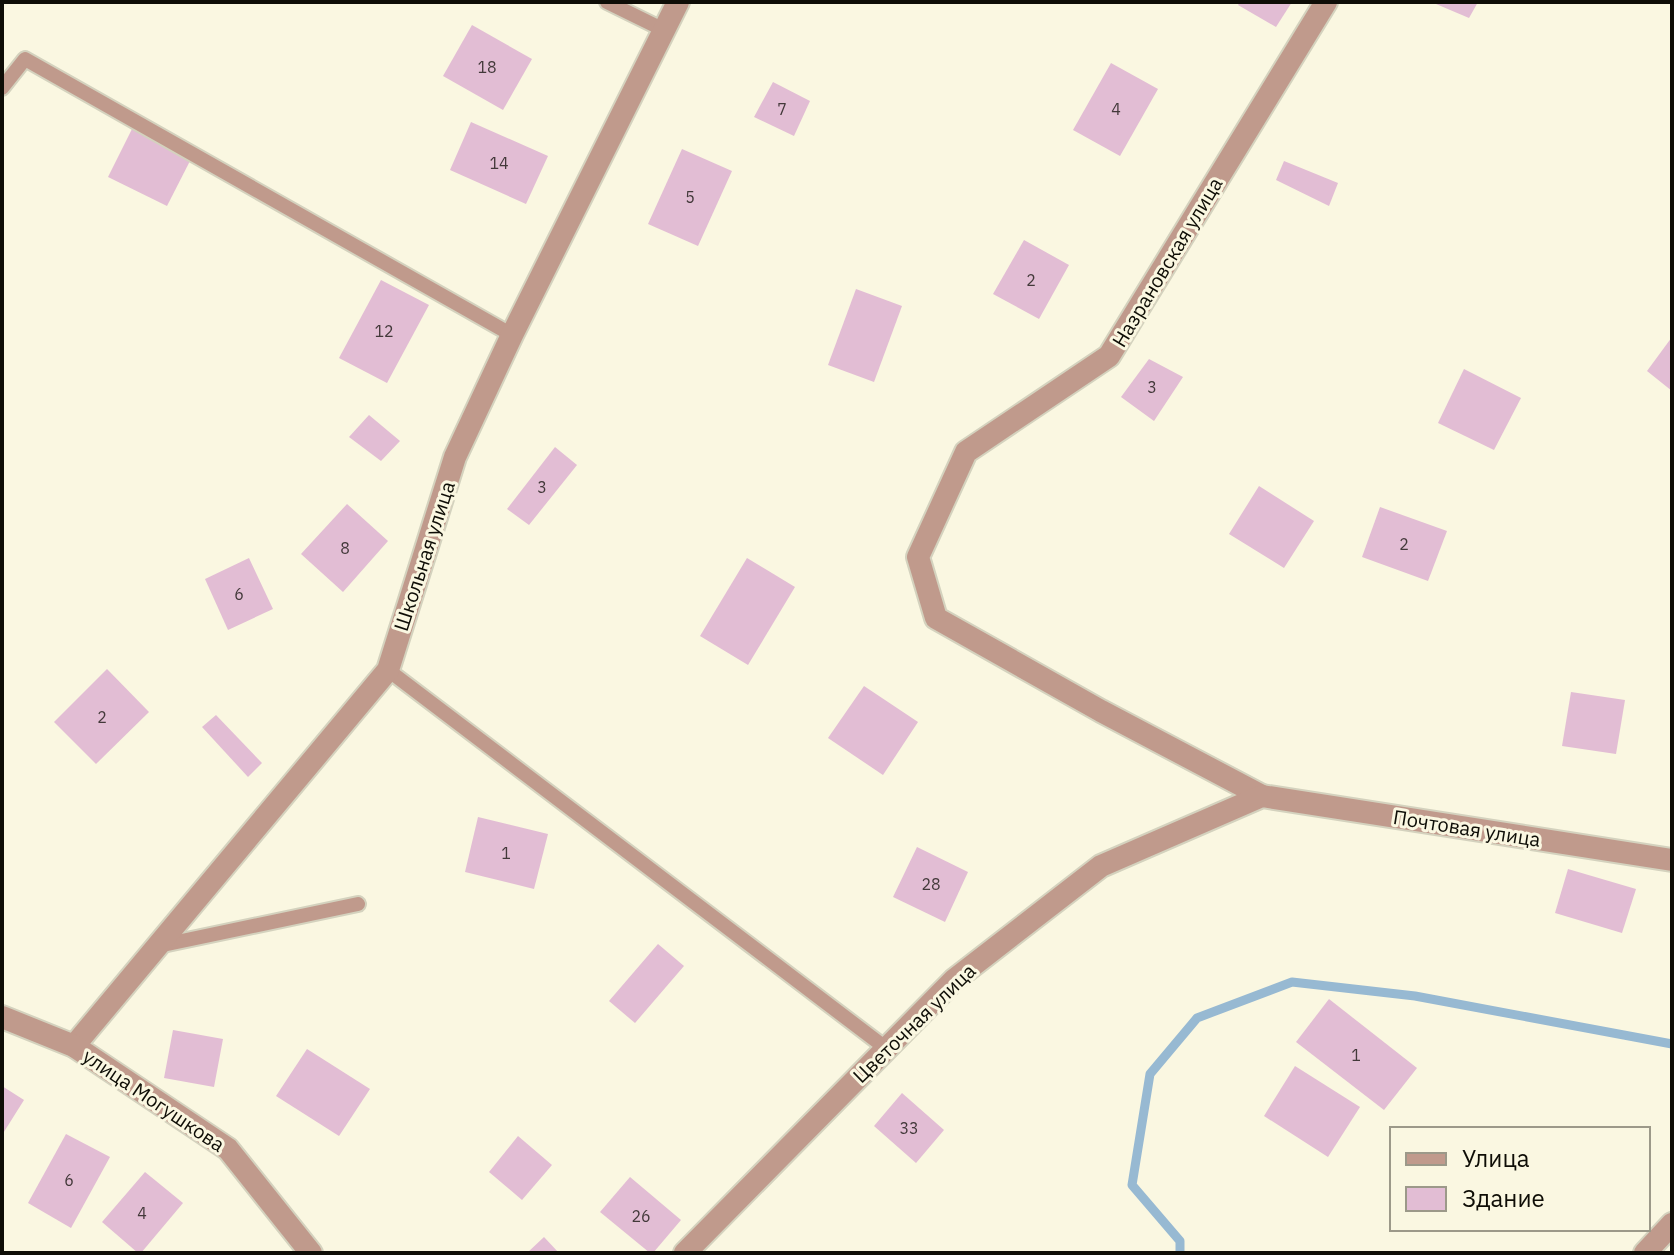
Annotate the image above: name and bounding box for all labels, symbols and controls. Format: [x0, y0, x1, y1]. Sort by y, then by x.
house number: 18 [477, 57, 497, 77]
house number: 7 [777, 99, 787, 119]
house number: 4 [1111, 99, 1121, 119]
house number: 14 [489, 153, 509, 173]
street label: Назрановская улица [1106, 172, 1229, 352]
house number: 5 [685, 187, 695, 207]
house number: 2 [1026, 270, 1036, 290]
house number: 12 [374, 321, 394, 341]
house number: 3 [1147, 377, 1157, 397]
street label: Школьная улица [387, 477, 461, 634]
house number: 3 [537, 477, 547, 497]
house number: 2 [1399, 534, 1409, 554]
house number: 8 [340, 538, 350, 558]
house number: 6 [234, 584, 244, 604]
house number: 2 [97, 707, 107, 727]
street label: Почтовая улица [1391, 803, 1543, 853]
house number: 1 [501, 843, 511, 863]
house number: 28 [921, 874, 941, 894]
street label: Цветочная улица [847, 957, 981, 1089]
street label: улица Могушкова [78, 1042, 231, 1158]
house number: 1 [1351, 1045, 1361, 1065]
house number: 33 [899, 1118, 919, 1138]
legend [1390, 1127, 1650, 1231]
text: Улица [1462, 1142, 1530, 1174]
house number: 6 [64, 1170, 74, 1190]
text: Здание [1462, 1182, 1545, 1214]
house number: 4 [137, 1203, 147, 1223]
house number: 26 [631, 1206, 651, 1226]

